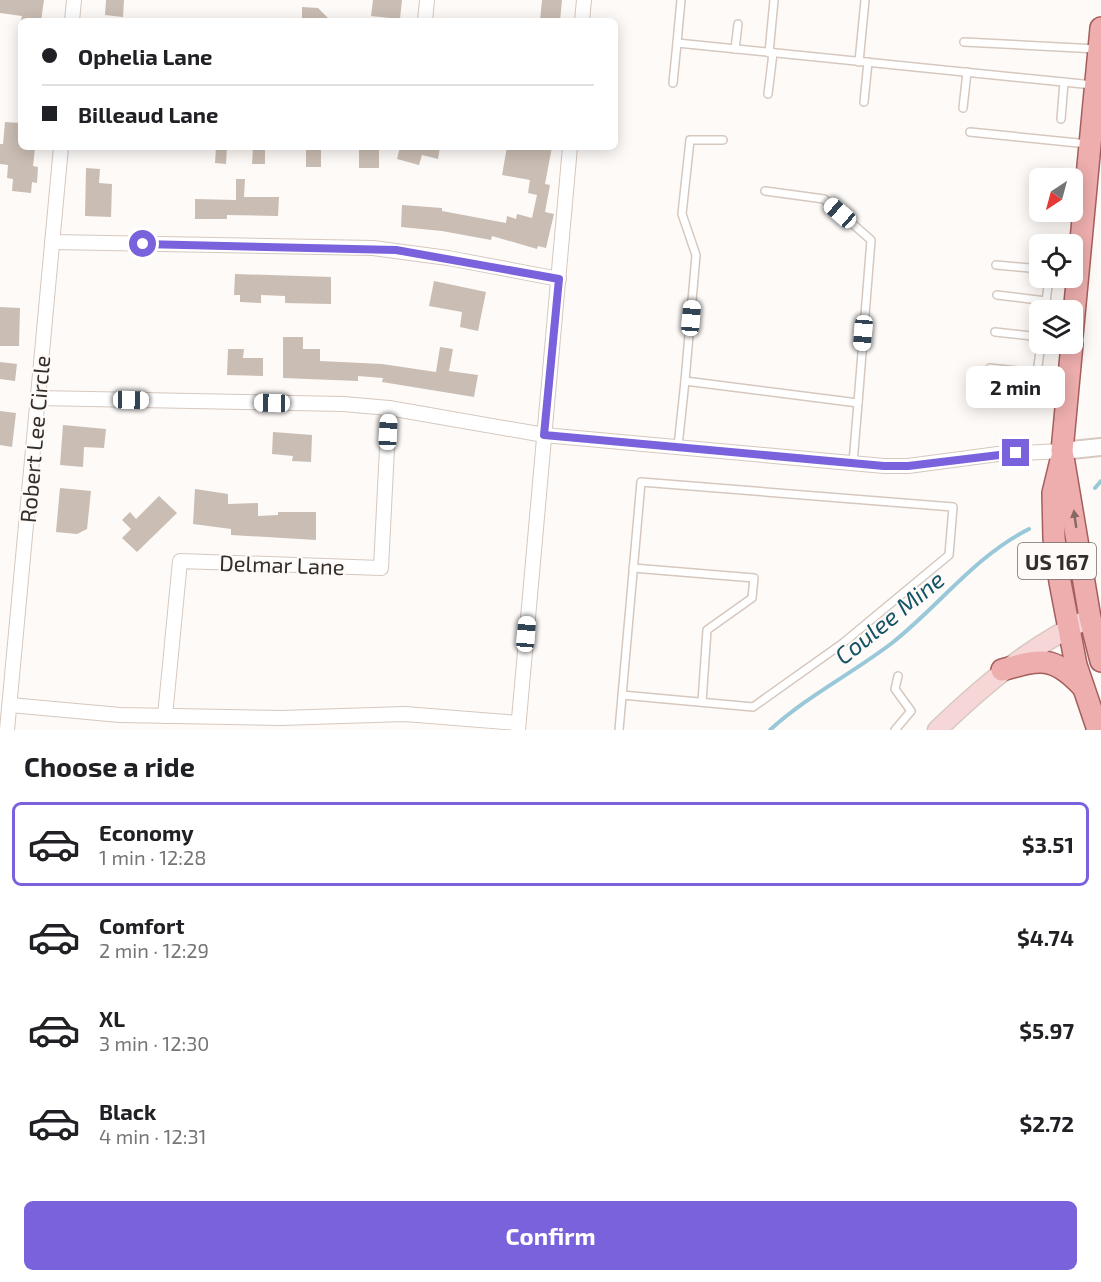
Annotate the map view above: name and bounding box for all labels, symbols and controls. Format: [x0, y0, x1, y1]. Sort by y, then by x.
text: Ophelia Lane [78, 43, 213, 69]
text: Billeaud Lane [78, 101, 218, 127]
north arrow [1029, 168, 1083, 222]
map controls [1029, 168, 1083, 354]
car [821, 194, 859, 232]
route start [129, 230, 156, 257]
button: locate [1029, 234, 1083, 288]
car [680, 299, 702, 337]
button: layers [1029, 300, 1083, 354]
car [852, 314, 874, 352]
street label: Robert Lee Circle [14, 354, 54, 524]
callout: 2 min [966, 366, 1066, 408]
text: 2 min [990, 375, 1041, 399]
car [113, 391, 149, 409]
car [254, 394, 290, 412]
car [378, 414, 398, 450]
route end [1002, 439, 1029, 466]
one-way arrow [1070, 509, 1079, 528]
road number: US 167 [1018, 543, 1096, 579]
street label: Delmar Lane [219, 549, 345, 579]
water label: Coulee Mine [828, 564, 950, 670]
car [515, 615, 537, 653]
text: Choose a ride [24, 750, 195, 782]
icon: car [27, 817, 81, 871]
text: Economy [99, 819, 194, 845]
text: $3.51 [1022, 831, 1074, 857]
text: 1 min · 12:28 [99, 845, 206, 869]
icon: car [27, 910, 81, 964]
text: Comfort [99, 912, 184, 938]
text: $4.74 [1017, 924, 1074, 950]
text: 2 min · 12:29 [99, 938, 209, 962]
icon: car [27, 1003, 81, 1057]
text: XL [99, 1005, 125, 1031]
text: $5.97 [1019, 1017, 1074, 1043]
text: 3 min · 12:30 [99, 1031, 209, 1055]
icon: car [27, 1096, 81, 1150]
text: Black [99, 1098, 156, 1124]
text: $2.72 [1019, 1110, 1074, 1136]
text: 4 min · 12:31 [99, 1124, 207, 1148]
button: Confirm [24, 1201, 1077, 1270]

